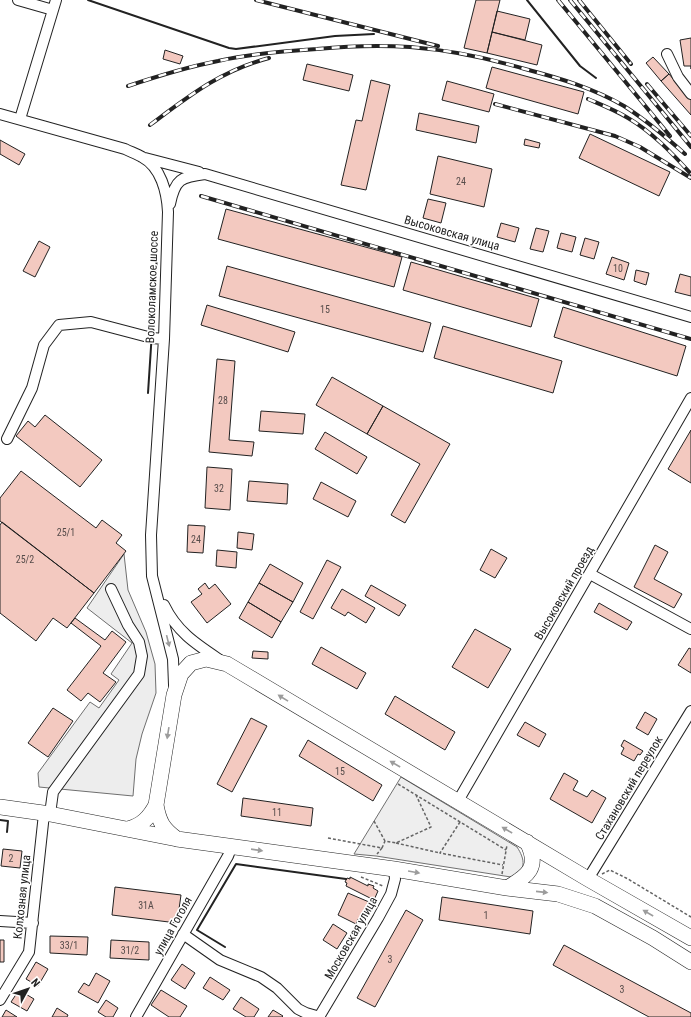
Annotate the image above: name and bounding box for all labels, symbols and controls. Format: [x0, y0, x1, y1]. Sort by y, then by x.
house number: 24 [456, 176, 466, 187]
street label: Высоковская улица [403, 213, 502, 253]
street label: Волоколамское шоссе [143, 230, 161, 344]
house number: 10 [613, 263, 623, 274]
house number: 15 [320, 304, 330, 315]
house number: 28 [218, 395, 228, 406]
house number: 32 [214, 483, 224, 494]
house number: 25/1 [57, 527, 75, 538]
house number: 24 [191, 534, 201, 545]
street label: Высоковский проезд [532, 543, 597, 642]
house number: 25/2 [16, 554, 34, 565]
one-way arrow [165, 635, 171, 647]
one-way arrow [278, 694, 288, 702]
one-way arrow [164, 727, 170, 739]
street label: Стахановский переулок [592, 733, 666, 843]
one-way arrow [390, 760, 400, 768]
house number: 15 [335, 766, 345, 777]
house number: 11 [272, 807, 282, 818]
one-way arrow [501, 827, 513, 834]
one-way arrow [251, 847, 263, 853]
house number: 2 [9, 853, 14, 864]
street label: Колхозная улица [11, 854, 33, 940]
one-way arrow [408, 869, 420, 875]
one-way arrow [536, 889, 548, 895]
street label: улица Гоголя [151, 894, 195, 958]
street label: Московская улица [322, 894, 380, 982]
house number: 31А [138, 900, 154, 911]
house number: 1 [484, 910, 488, 921]
one-way arrow [642, 910, 654, 917]
house number: 33/1 [60, 940, 78, 951]
house number: 31/2 [121, 945, 139, 956]
house number: 3 [388, 954, 393, 965]
north arrow [8, 969, 48, 1009]
text: N [28, 976, 43, 990]
house number: 3 [620, 984, 625, 995]

